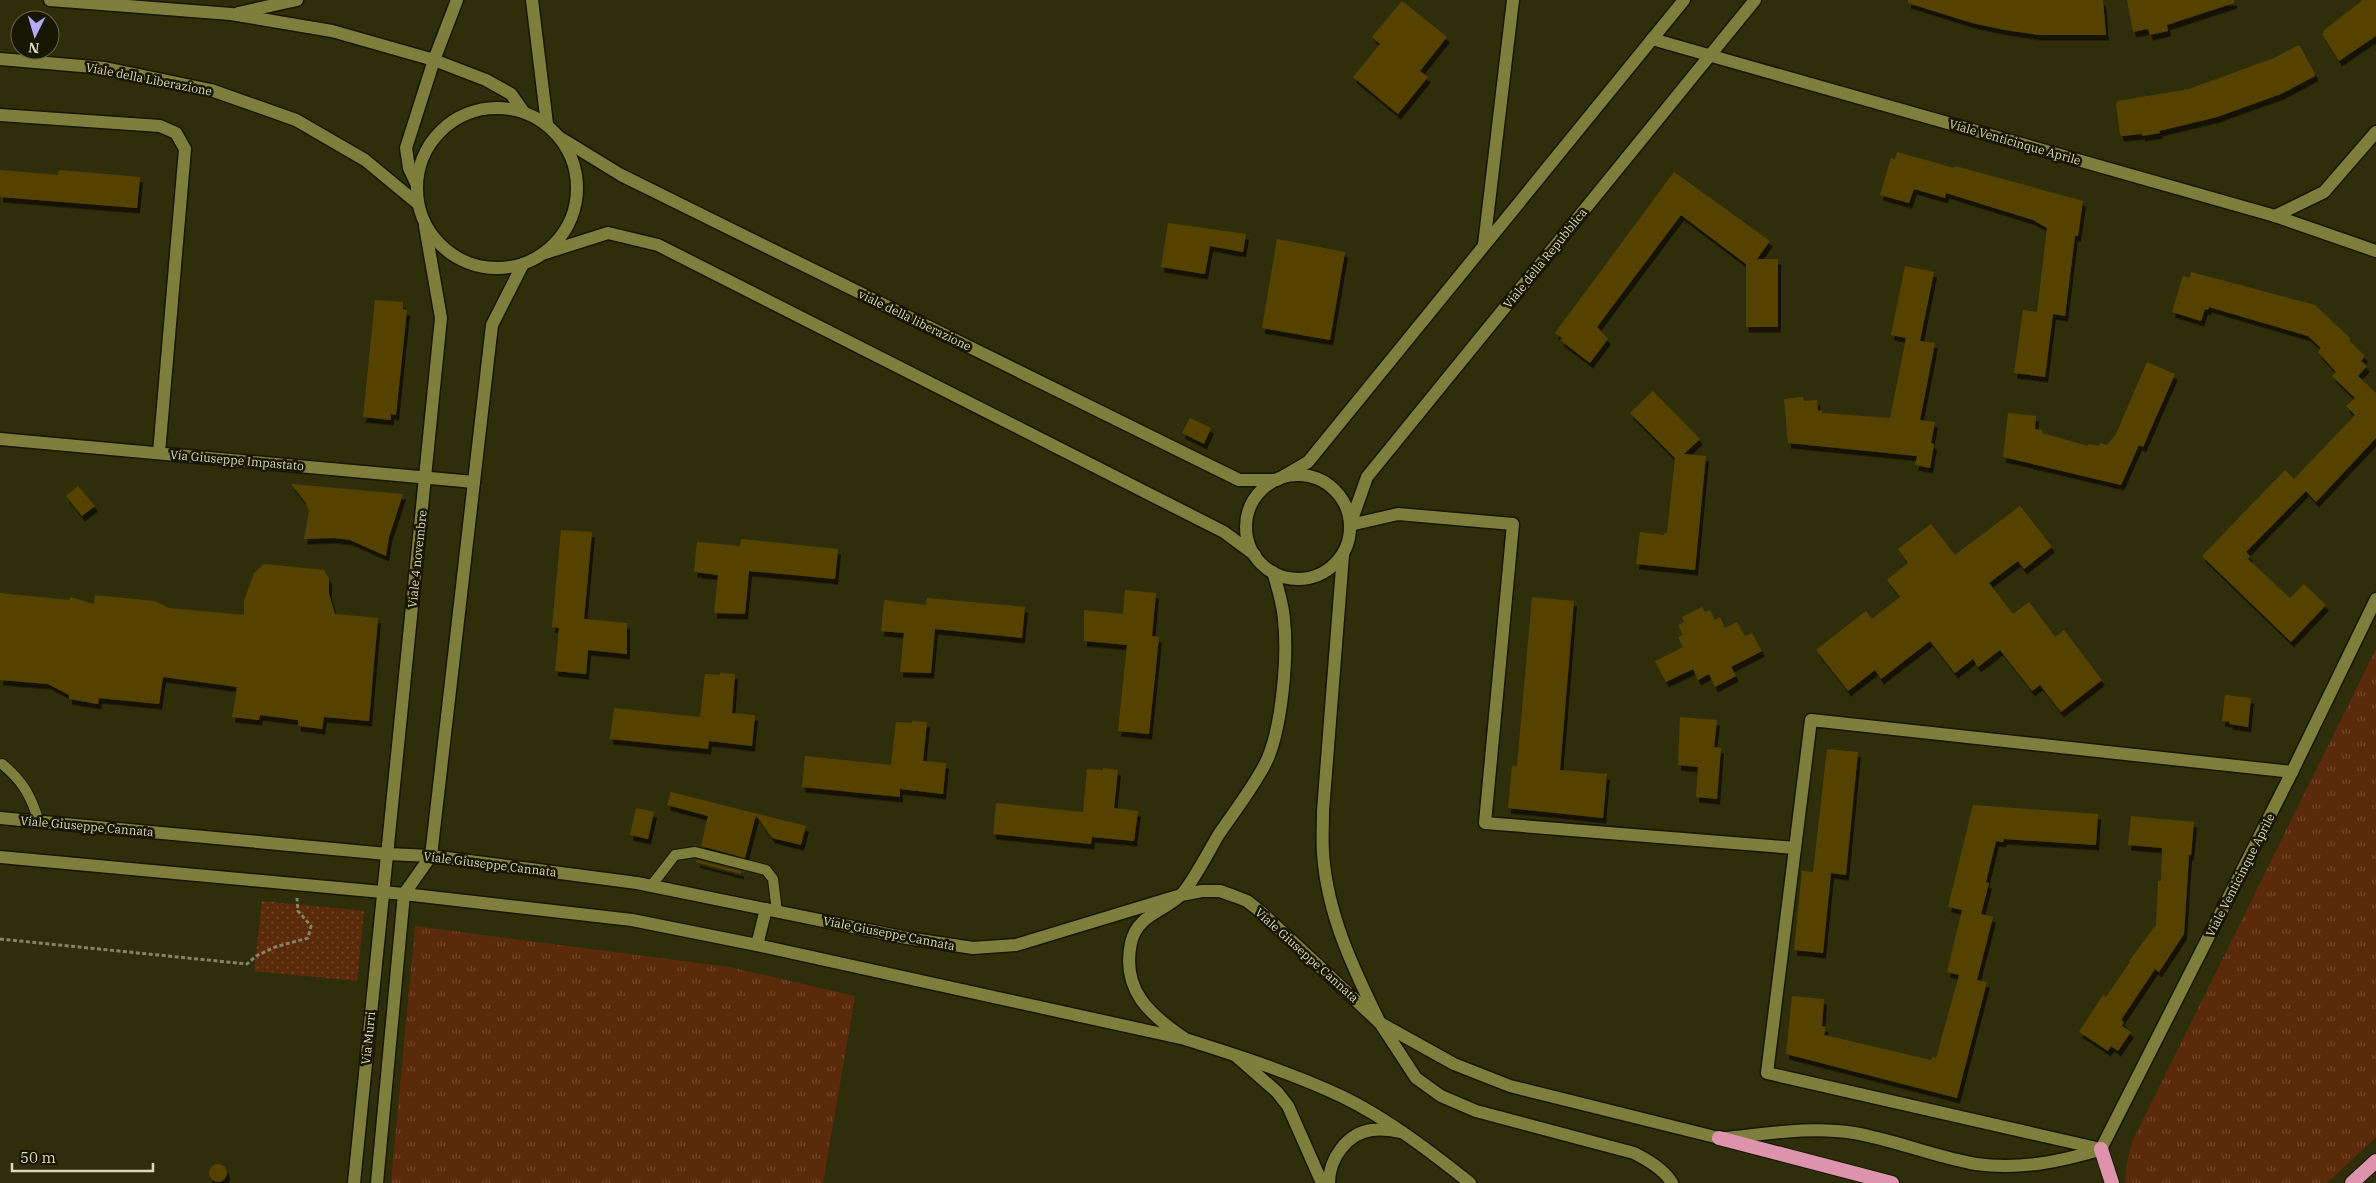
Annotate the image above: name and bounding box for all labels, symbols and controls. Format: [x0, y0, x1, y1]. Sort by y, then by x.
north arrow [10, 10, 60, 60]
text: N [28, 39, 40, 57]
street label: Viale della Liberazione [85, 59, 213, 99]
street label: Viale Venticinque Aprile [1947, 116, 2083, 168]
street label: Viale della Repubblica [1500, 204, 1590, 311]
street label: viale della liberazione [856, 286, 974, 354]
street label: Via Giuseppe Impastato [170, 447, 305, 473]
street label: Viale 4 novembre [404, 509, 430, 609]
street label: Viale Venticinque Aprile [2202, 811, 2278, 939]
street label: Viale Giuseppe Cannata [20, 813, 155, 839]
street label: Viale Giuseppe Cannata [423, 848, 558, 880]
street label: Viale Giuseppe Cannata [1252, 905, 1362, 1006]
street label: Viale Giuseppe Cannata [822, 913, 957, 953]
street label: Via Murri [358, 1011, 378, 1065]
scale bar [12, 1140, 154, 1172]
text: 50 m [20, 1148, 56, 1167]

